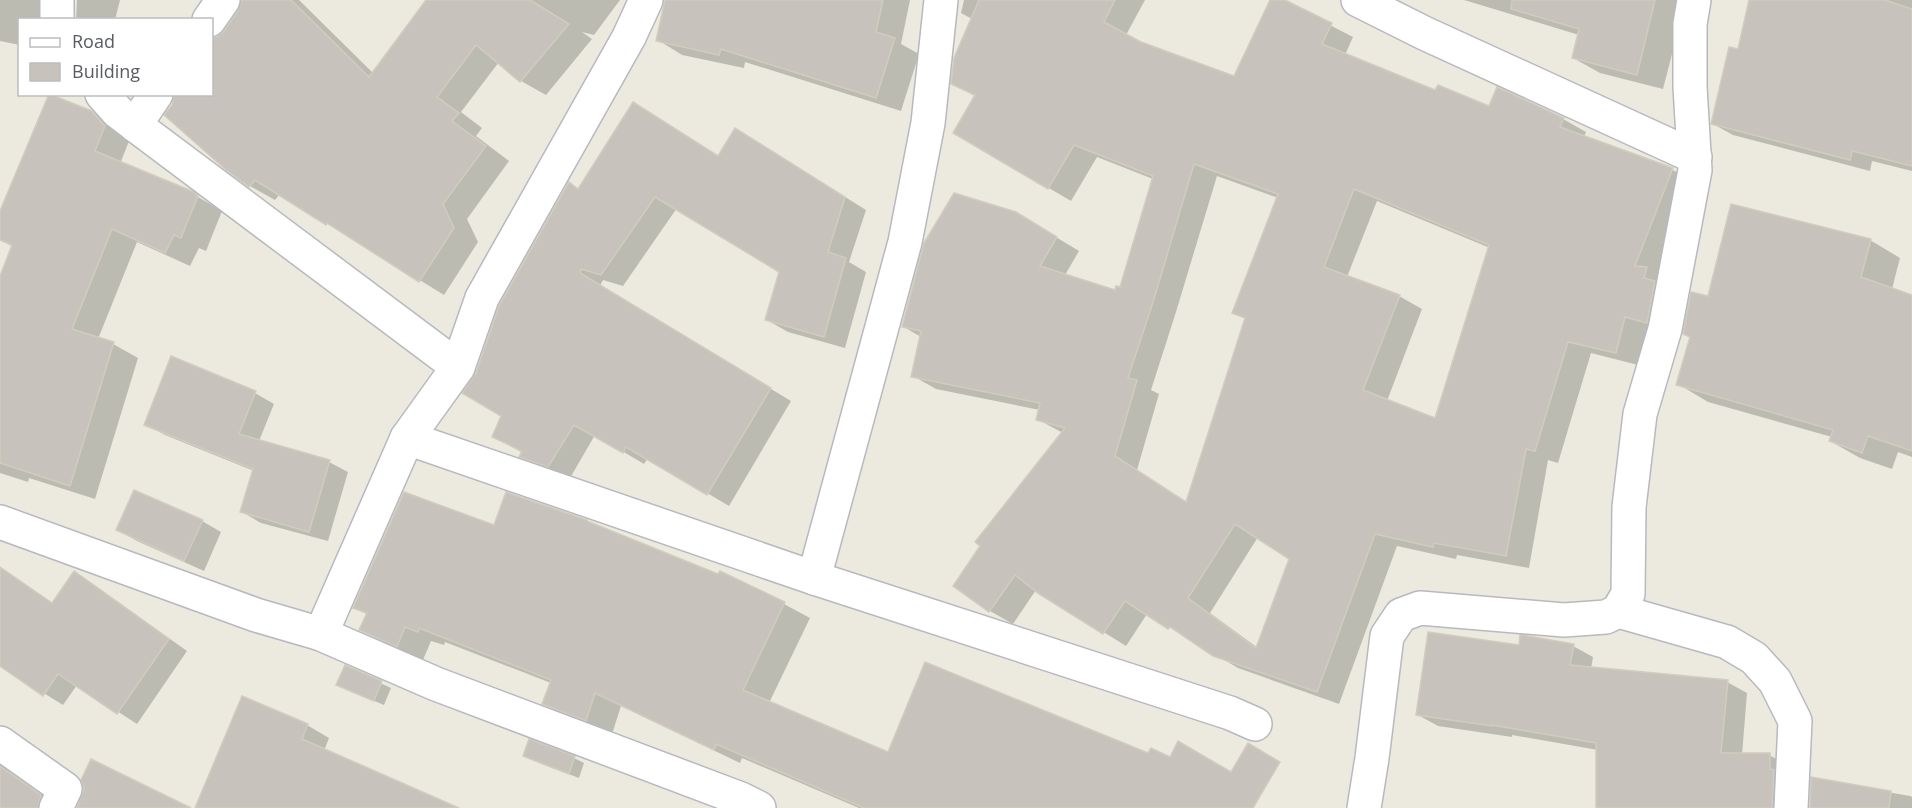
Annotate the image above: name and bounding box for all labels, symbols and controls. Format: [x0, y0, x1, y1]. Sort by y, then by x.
legend [18, 18, 213, 96]
text: Road [72, 29, 115, 53]
text: Building [72, 59, 140, 83]

